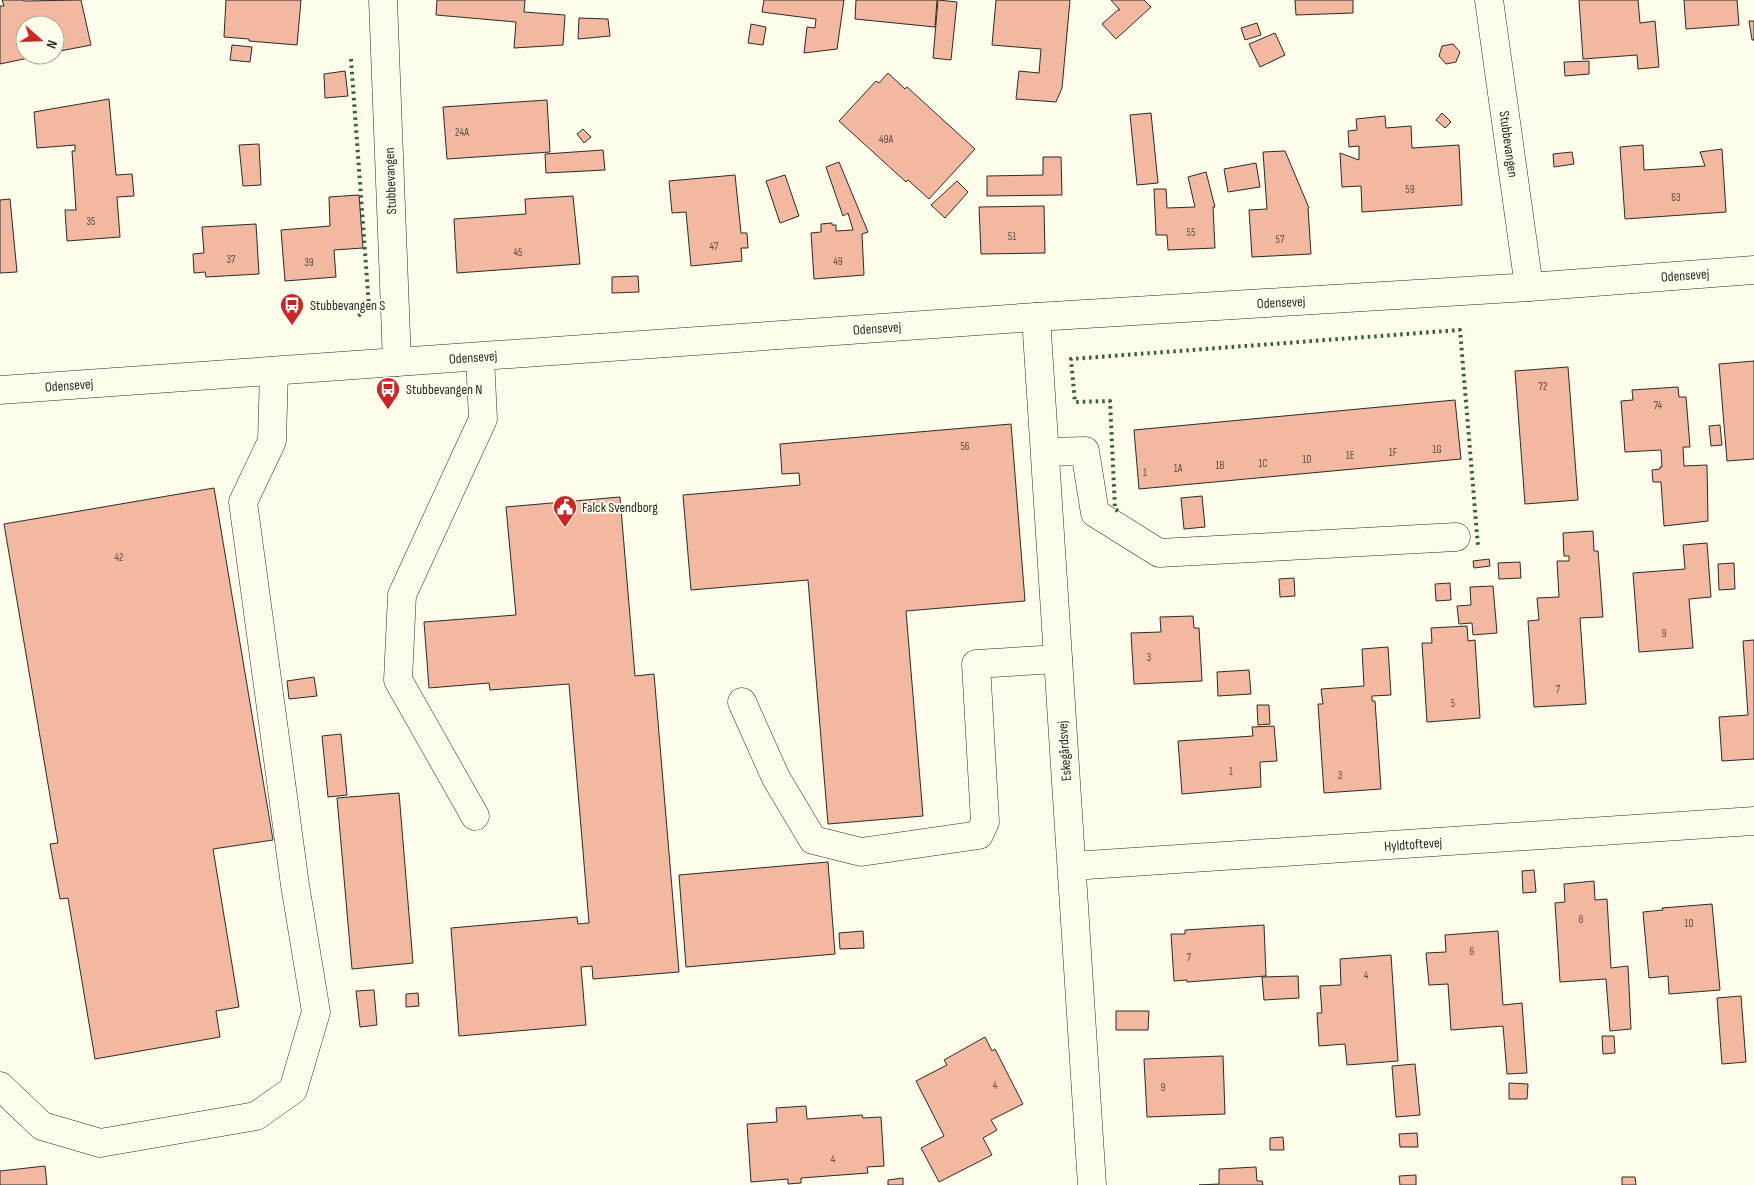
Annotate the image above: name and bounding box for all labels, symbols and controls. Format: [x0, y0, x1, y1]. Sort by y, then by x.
north arrow [15, 15, 65, 65]
text: N [42, 38, 61, 51]
street label: Stubbevangen [1495, 110, 1522, 178]
house number: 24A [455, 126, 469, 139]
house number: 49A [879, 133, 893, 146]
street label: Stubbevangen [381, 147, 400, 215]
house number: 59 [1405, 183, 1415, 196]
house number: 63 [1671, 191, 1681, 204]
house number: 35 [86, 215, 96, 228]
house number: 55 [1187, 226, 1195, 239]
house number: 51 [1008, 230, 1016, 243]
house number: 57 [1276, 233, 1285, 246]
house number: 47 [710, 240, 719, 253]
house number: 45 [513, 246, 523, 259]
house number: 37 [226, 253, 236, 266]
house number: 49 [833, 255, 843, 268]
house number: 39 [304, 256, 314, 269]
street label: Odensevej [1660, 265, 1710, 286]
bus stop icon: Stubbevangen S [279, 292, 305, 326]
street label: Odensevej [1256, 293, 1306, 312]
place label: Stubbevangen S [310, 297, 385, 314]
street label: Odensevej [852, 318, 902, 339]
street label: Odensevej [448, 347, 498, 368]
street label: Odensevej [44, 375, 94, 396]
bus stop icon: Stubbevangen N [375, 376, 401, 410]
house number: 72 [1539, 380, 1548, 393]
place label: Stubbevangen N [406, 381, 482, 398]
house number: 74 [1654, 399, 1663, 412]
house number: 56 [960, 440, 970, 453]
house number: 1G [1432, 443, 1442, 456]
house number: 1F [1389, 446, 1397, 459]
house number: 1E [1346, 449, 1354, 462]
house number: 1D [1302, 453, 1312, 466]
house number: 1C [1258, 457, 1268, 470]
house number: 1B [1216, 459, 1225, 472]
house number: 1A [1174, 462, 1183, 475]
house number: 1 [1143, 466, 1147, 479]
public building icon: Falck Svendborg [552, 494, 578, 528]
place label: Falck Svendborg [582, 499, 658, 516]
house number: 42 [114, 551, 124, 564]
house number: 9 [1662, 627, 1667, 640]
house number: 3 [1147, 651, 1152, 664]
house number: 7 [1556, 683, 1561, 696]
house number: 5 [1451, 697, 1455, 710]
street label: Eskegårdsvej [1054, 720, 1075, 782]
house number: 1 [1229, 765, 1233, 778]
house number: 3 [1338, 769, 1343, 782]
street label: Hyldtoftevej [1383, 834, 1443, 855]
house number: 8 [1579, 913, 1584, 926]
house number: 10 [1685, 917, 1693, 930]
house number: 6 [1470, 945, 1475, 958]
house number: 7 [1187, 951, 1192, 964]
house number: 4 [1364, 969, 1369, 982]
house number: 4 [993, 1079, 998, 1092]
house number: 9 [1161, 1081, 1166, 1094]
house number: 4 [831, 1153, 836, 1166]

